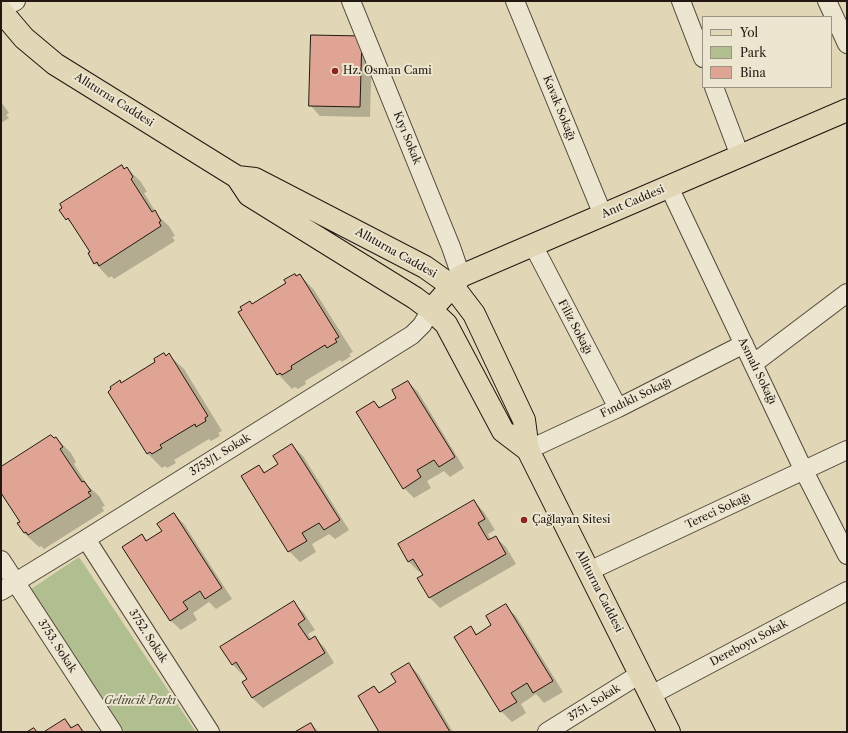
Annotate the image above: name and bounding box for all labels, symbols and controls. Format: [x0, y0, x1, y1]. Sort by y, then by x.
legend [702, 16, 832, 88]
text: Yol [740, 25, 758, 40]
text: Park [740, 45, 766, 60]
place label: Hz. Osman Cami [343, 64, 432, 78]
text: Bina [740, 65, 766, 80]
marker: Hz. Osman Cami [330, 66, 340, 76]
street label: Allıturna Caddesi [72, 70, 156, 130]
street label: Kavak Sokağı [540, 73, 578, 143]
street label: Kıyı Sokak [390, 110, 424, 166]
street label: Anıt Caddesi [599, 183, 667, 221]
street label: Allıturna Caddesi [353, 225, 439, 281]
street label: Filiz Sokağı [555, 297, 595, 357]
street label: Asmalı Sokağı [735, 335, 779, 407]
street label: Fındıklı Sokağı [598, 375, 674, 421]
street label: 3753/1. Sokak [187, 431, 253, 479]
street label: Tereci Sokağı [683, 490, 753, 532]
place label: Çağlayan Sitesi [532, 513, 610, 527]
marker: Çağlayan Sitesi [519, 515, 529, 525]
street label: Allıturna Caddesi [572, 547, 626, 635]
street label: 3752. Sokak [126, 607, 170, 665]
street label: 3753. Sokak [35, 617, 79, 675]
street label: Dereboyu Sokak [708, 617, 790, 669]
street label: 3751. Sokak [565, 682, 623, 724]
park label: Gelincik Parkı [104, 694, 176, 708]

